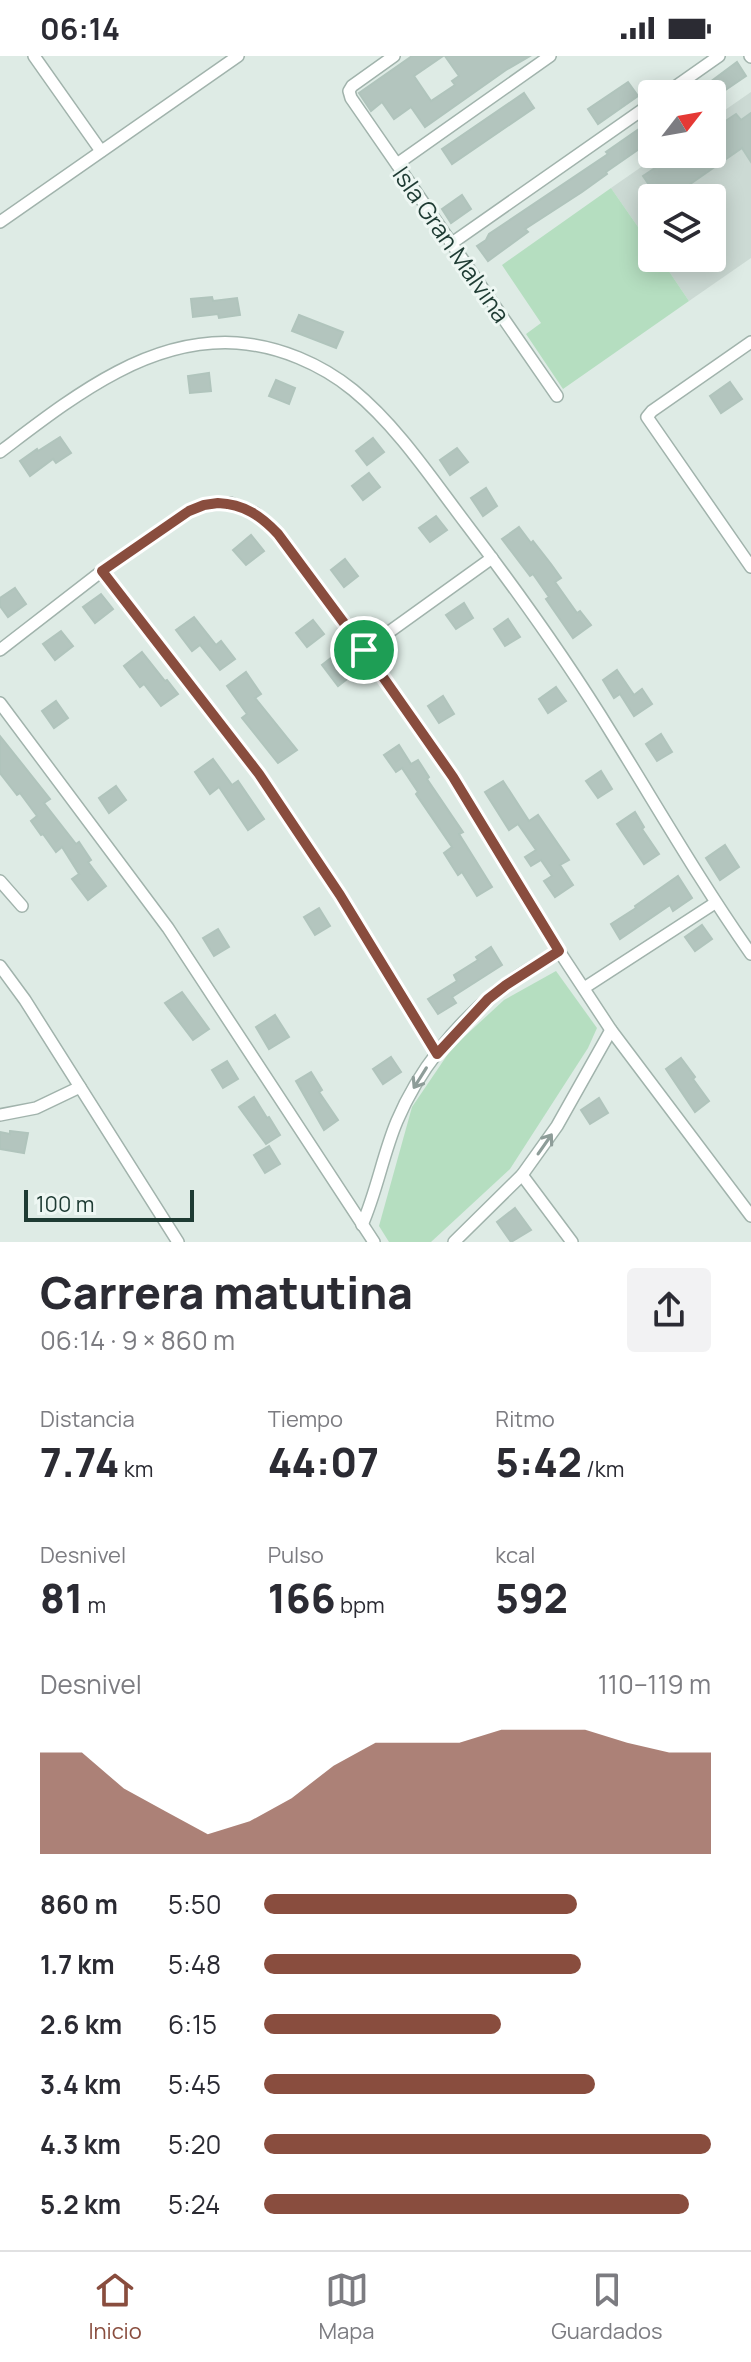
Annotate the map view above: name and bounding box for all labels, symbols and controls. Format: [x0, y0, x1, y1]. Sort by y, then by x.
text: 06:14 [40, 8, 120, 49]
north arrow [638, 80, 726, 168]
map controls [638, 80, 726, 272]
street label: Isla Gran Malvina [386, 159, 518, 329]
button: layers [638, 184, 726, 272]
pin [330, 616, 398, 684]
icon: arrive [342, 628, 386, 672]
one-way arrow [412, 1066, 428, 1089]
one-way arrow [537, 1133, 553, 1155]
scale bar [24, 1186, 194, 1222]
text: 100 m [36, 1189, 94, 1219]
text: Carrera matutina [40, 1262, 413, 1322]
button: share [627, 1268, 711, 1352]
text: 06:14 · 9 × 860 m [40, 1322, 235, 1358]
text: Distancia [40, 1404, 135, 1434]
text: Tiempo [268, 1404, 343, 1434]
text: Ritmo [495, 1404, 555, 1434]
text: 7.74 [40, 1434, 119, 1489]
text: 44:07 [268, 1434, 379, 1489]
text: 5:42 [495, 1434, 582, 1489]
text: km [119, 1454, 153, 1484]
text: /km [582, 1454, 624, 1484]
text: Desnivel [40, 1540, 126, 1570]
text: Pulso [268, 1540, 324, 1570]
text: kcal [495, 1540, 535, 1570]
text: 81 [40, 1570, 83, 1625]
text: 166 [268, 1570, 336, 1625]
text: 592 [495, 1570, 568, 1625]
text: m [83, 1590, 106, 1620]
text: bpm [336, 1590, 385, 1620]
text: Desnivel [40, 1666, 142, 1702]
text: 110–119 m [598, 1666, 711, 1702]
text: 860 m [40, 1886, 118, 1922]
text: 5:50 [168, 1886, 222, 1922]
text: 1.7 km [40, 1946, 115, 1982]
text: 5:48 [168, 1946, 221, 1982]
text: 2.6 km [40, 2006, 122, 2042]
text: 6:15 [168, 2006, 217, 2042]
text: 3.4 km [40, 2066, 121, 2102]
text: 5:45 [168, 2066, 221, 2102]
text: 4.3 km [40, 2126, 121, 2162]
text: 5:20 [168, 2126, 221, 2162]
text: 5.2 km [40, 2186, 121, 2222]
text: 5:24 [168, 2186, 220, 2222]
tab: Inicio [88, 2268, 142, 2346]
tab: Mapa [319, 2268, 375, 2346]
tab: Guardados [551, 2268, 663, 2346]

